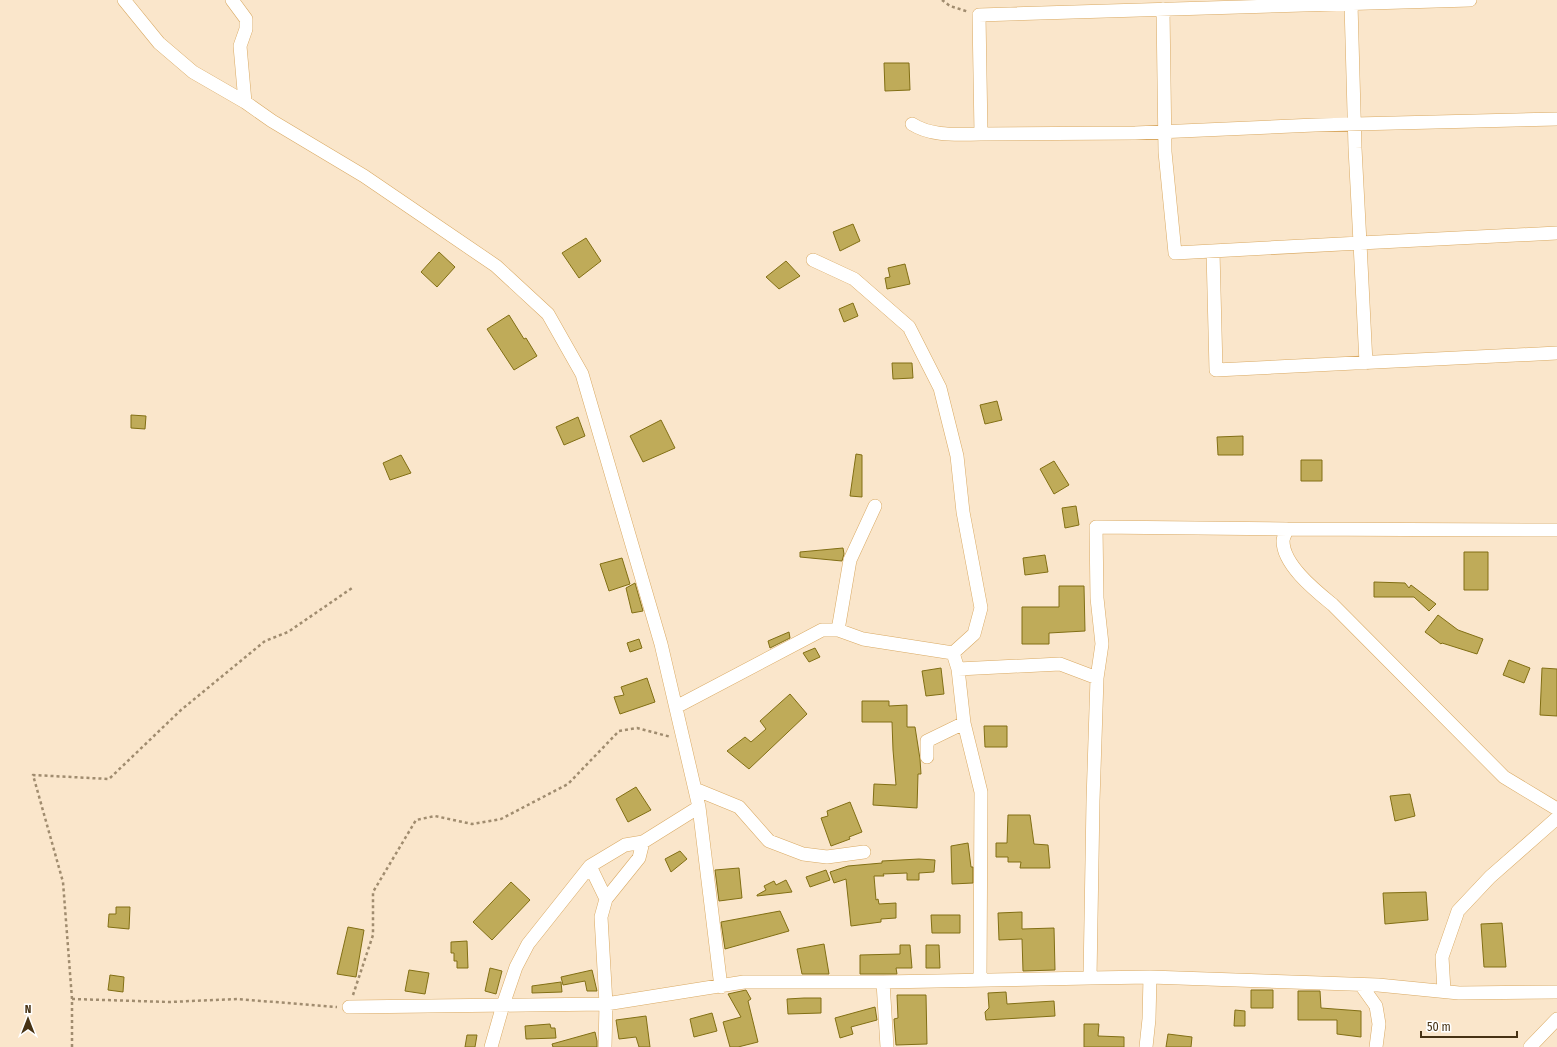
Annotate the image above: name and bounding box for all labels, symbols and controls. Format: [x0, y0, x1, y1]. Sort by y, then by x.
north arrow [8, 999, 48, 1039]
text: N [25, 1003, 31, 1016]
scale bar [1421, 1013, 1517, 1039]
text: 50 m [1427, 1020, 1451, 1034]

